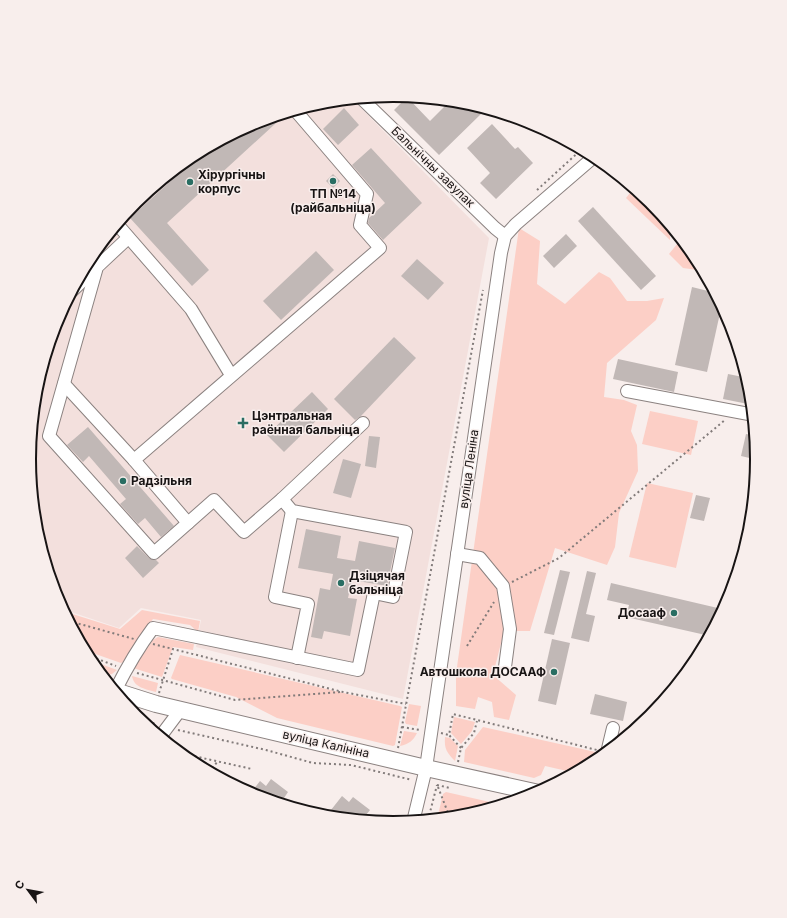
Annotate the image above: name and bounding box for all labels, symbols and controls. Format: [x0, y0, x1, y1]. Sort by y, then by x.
street label: Бальнічны завулак [389, 123, 479, 211]
place label: Хірургічны корпус [198, 167, 265, 196]
marker: ТП №14 (райбальніца) [328, 176, 338, 186]
marker: Хірургічны корпус [185, 177, 195, 187]
place label: ТП №14 (райбальніца) [290, 186, 376, 215]
place label: Цэнтральная раённая бальніца [252, 408, 360, 437]
marker: Цэнтральная раённая бальніца [237, 417, 249, 429]
street label: вуліца Леніна [456, 428, 481, 510]
place label: Радзільня [131, 473, 192, 488]
marker: Радзільня [118, 476, 128, 486]
place label: Дзіцячая бальніца [349, 568, 405, 597]
marker: Дзіцячая бальніца [336, 578, 346, 588]
place label: Досааф [618, 605, 666, 620]
marker: Досааф [669, 608, 679, 618]
place label: Автошкола ДОСААФ [420, 664, 546, 679]
marker: Автошкола ДОСААФ [549, 667, 559, 677]
street label: вуліца Калініна [281, 726, 371, 761]
north arrow [8, 870, 48, 910]
text: С [11, 878, 28, 892]

